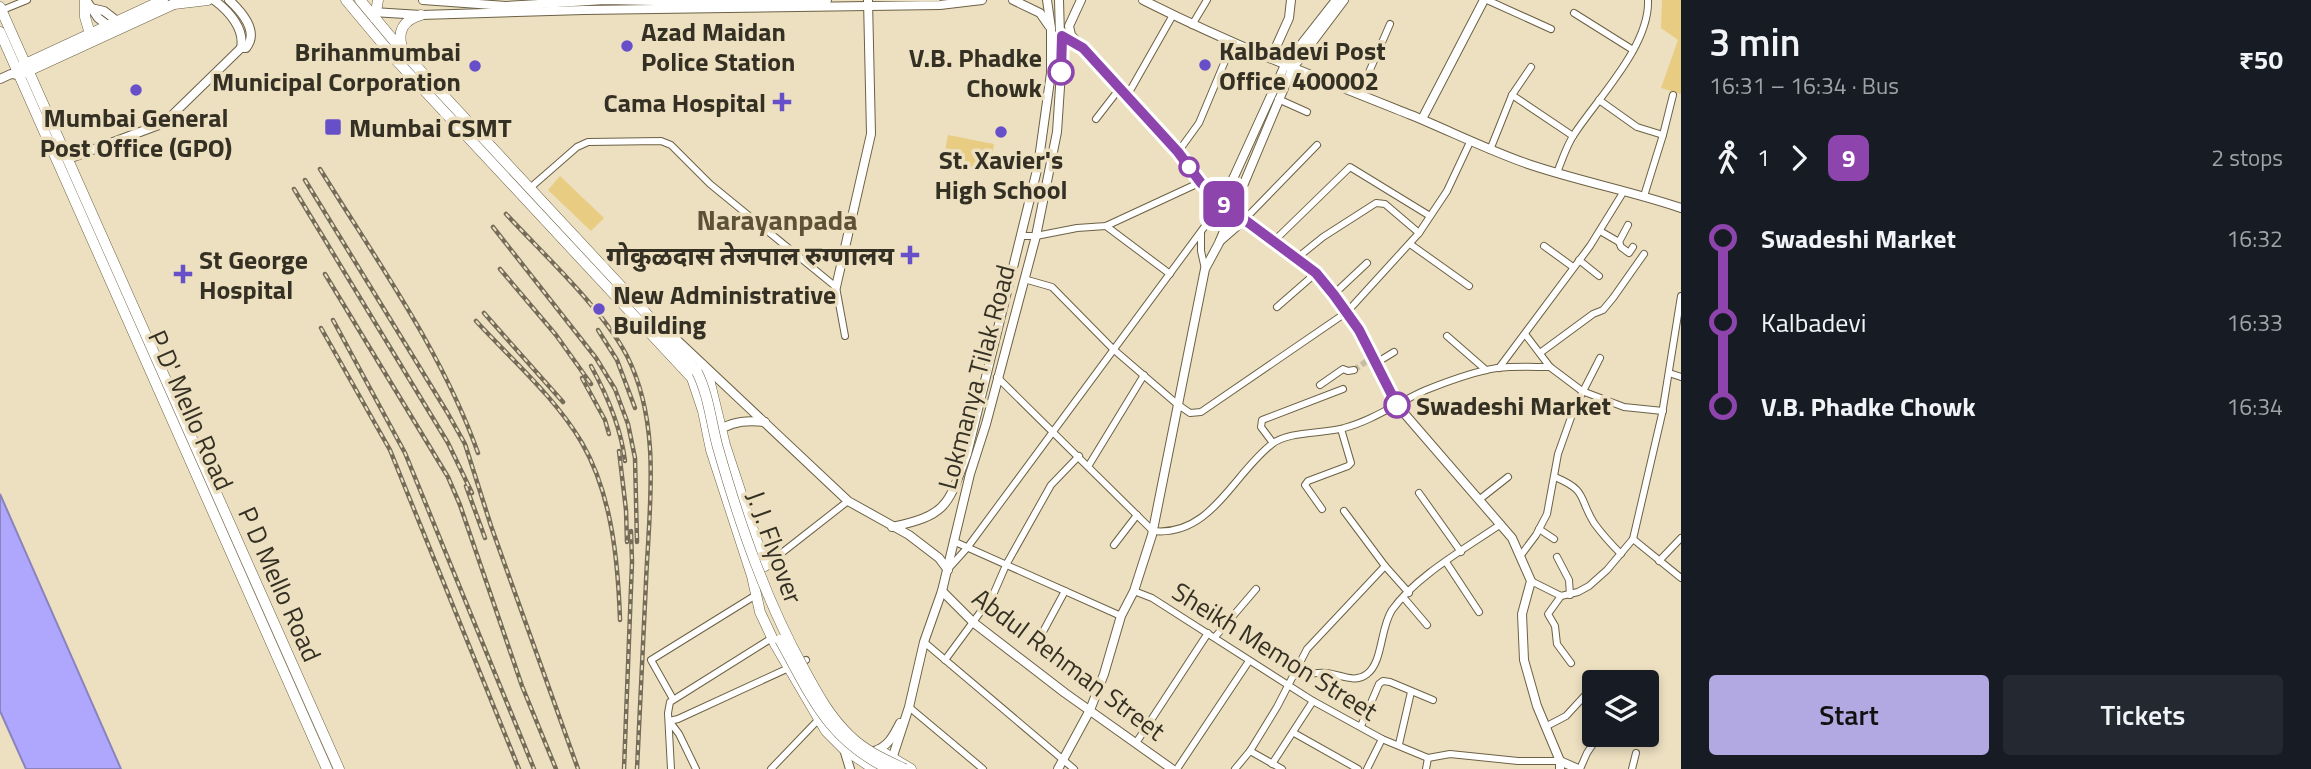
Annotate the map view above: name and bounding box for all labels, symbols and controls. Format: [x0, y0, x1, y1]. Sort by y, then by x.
place label: Azad Maidan Police Station [641, 12, 796, 81]
text: 3 min [1709, 13, 1800, 71]
place label: Kalbadevi Post Office 400002 [1219, 31, 1386, 100]
place label: Brihanmumbai Municipal Corporation [212, 32, 461, 101]
marker: Azad Maidan Police Station [619, 38, 635, 54]
place label: V.B. Phadke Chowk [909, 38, 1043, 107]
text: ₹50 [2239, 40, 2283, 79]
marker: Kalbadevi Post Office 400002 [1197, 57, 1213, 73]
marker: Brihanmumbai Municipal Corporation [467, 58, 483, 74]
marker: V.B. Phadke Chowk [1048, 59, 1074, 85]
text: 16:31 – 16:34 · Bus [1709, 68, 1899, 103]
marker: Mumbai General Post Office (GPO) [128, 82, 144, 98]
place label: Cama Hospital [604, 83, 766, 122]
marker: Cama Hospital [772, 92, 792, 112]
place label: Mumbai General Post Office (GPO) [40, 98, 232, 167]
place label: Mumbai CSMT [349, 108, 512, 147]
marker: Mumbai CSMT [323, 117, 343, 137]
marker: St. Xavier's High School [993, 124, 1009, 140]
icon: walk [1709, 139, 1747, 177]
icon: forward [1780, 139, 1818, 177]
place label: St. Xavier's High School [934, 140, 1068, 209]
text: 1 [1757, 140, 1770, 175]
text: 9 [1842, 140, 1855, 176]
text: 2 stops [2211, 140, 2283, 175]
unlabelled marker [1179, 157, 1199, 177]
line badge: 9 [1201, 181, 1247, 227]
text: 9 [1217, 186, 1231, 222]
district label: Narayanpada [696, 198, 858, 241]
text: Swadeshi Market [1761, 219, 1956, 258]
text: 16:32 [2226, 221, 2283, 256]
place label: गोकुळदास तेजपाल रुग्णालय [606, 236, 894, 275]
place label: St George Hospital [199, 240, 308, 309]
marker: गोकुळदास तेजपाल रुग्णालय [900, 245, 920, 265]
street label: Lokmanya Tilak Road [927, 260, 1025, 494]
marker: St George Hospital [173, 264, 193, 284]
place label: New Administrative Building [613, 275, 836, 344]
marker: New Administrative Building [591, 301, 607, 317]
text: Kalbadevi [1761, 303, 1866, 342]
text: 16:33 [2226, 305, 2283, 340]
street label: P D' Mello Road [138, 324, 244, 496]
place label: Swadeshi Market [1416, 386, 1611, 425]
text: V.B. Phadke Chowk [1761, 387, 1976, 426]
text: 16:34 [2226, 389, 2283, 424]
marker: Swadeshi Market [1384, 392, 1410, 418]
street label: J. J. Flyover [737, 485, 813, 609]
street label: P D Mello Road [228, 500, 332, 668]
street label: Sheikh Memon Street [1165, 572, 1385, 730]
street label: Abdul Rehman Street [964, 578, 1174, 750]
map controls [1582, 670, 1659, 747]
button: layers [1582, 670, 1659, 747]
button: Start [1709, 675, 1989, 755]
button: Tickets [2003, 675, 2283, 755]

